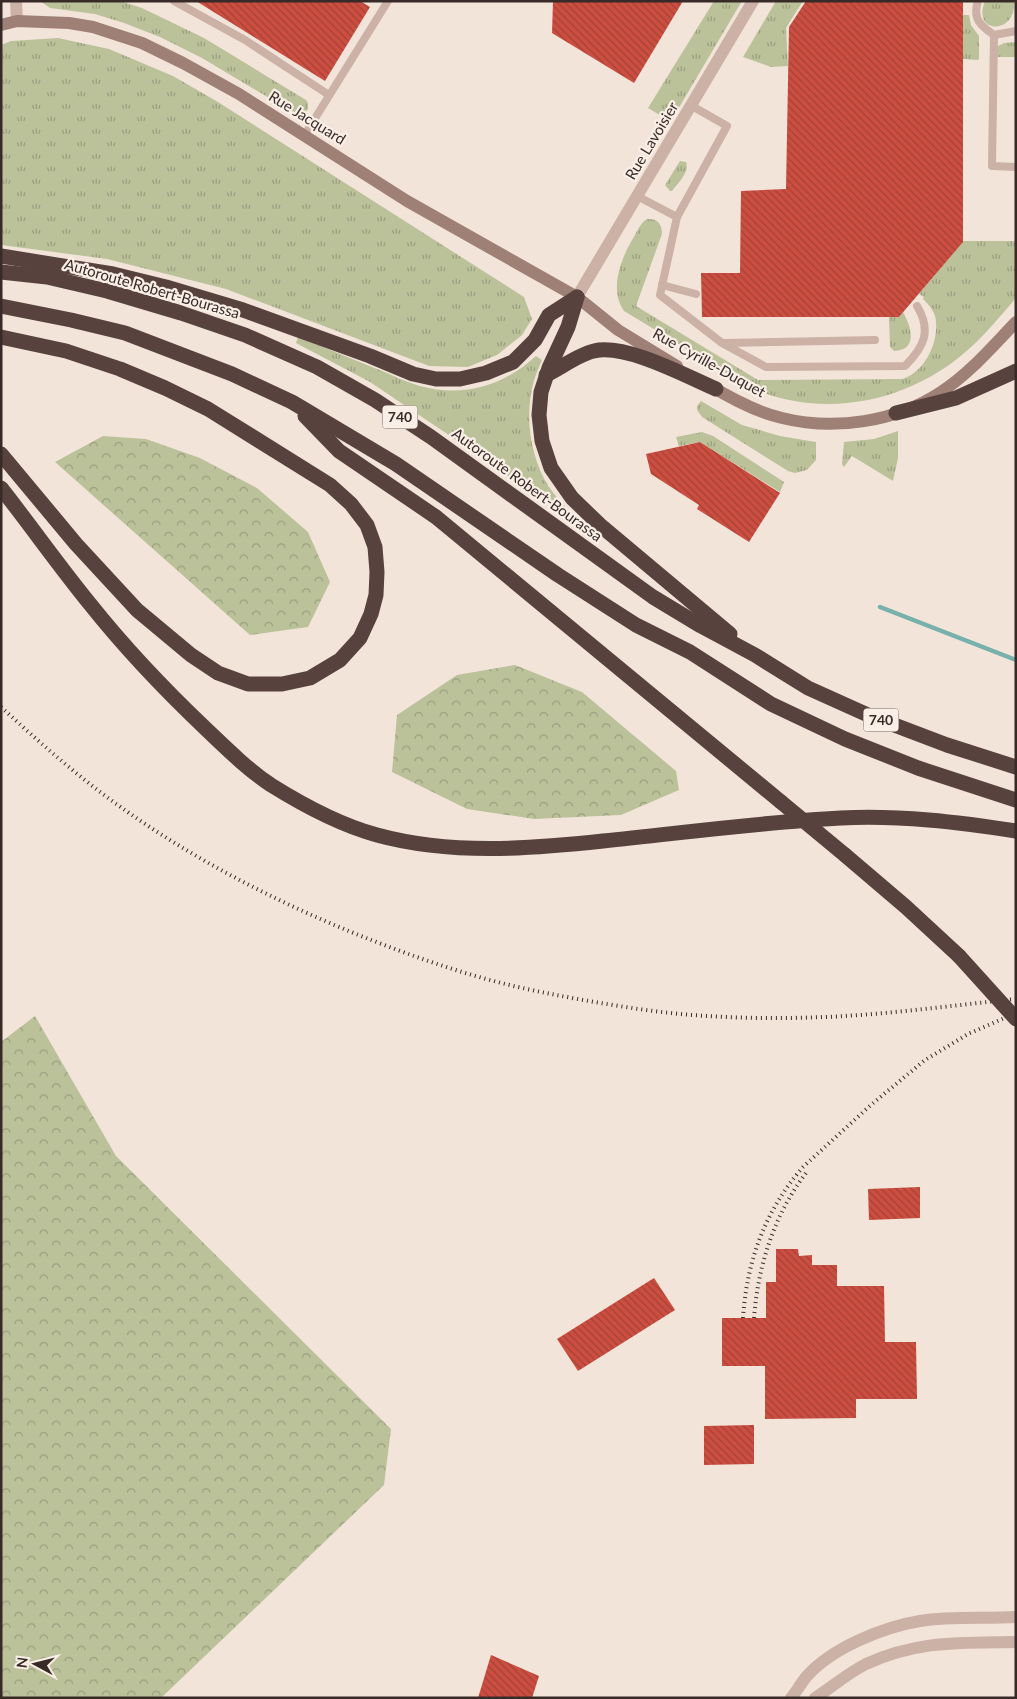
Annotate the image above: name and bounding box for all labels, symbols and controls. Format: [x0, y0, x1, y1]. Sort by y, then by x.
street label: Rue Jacquard [266, 86, 349, 148]
street label: Rue Lavoisier [621, 98, 682, 183]
street label: Autoroute Robert-Bourassa [63, 254, 242, 322]
street label: Rue Cyrille-Duquet [650, 324, 769, 401]
road number: 740 [382, 406, 418, 428]
street label: Autoroute Robert-Bourassa [449, 424, 606, 545]
road number: 740 [864, 708, 898, 732]
north arrow [10, 1639, 60, 1689]
text: N [13, 1656, 31, 1669]

